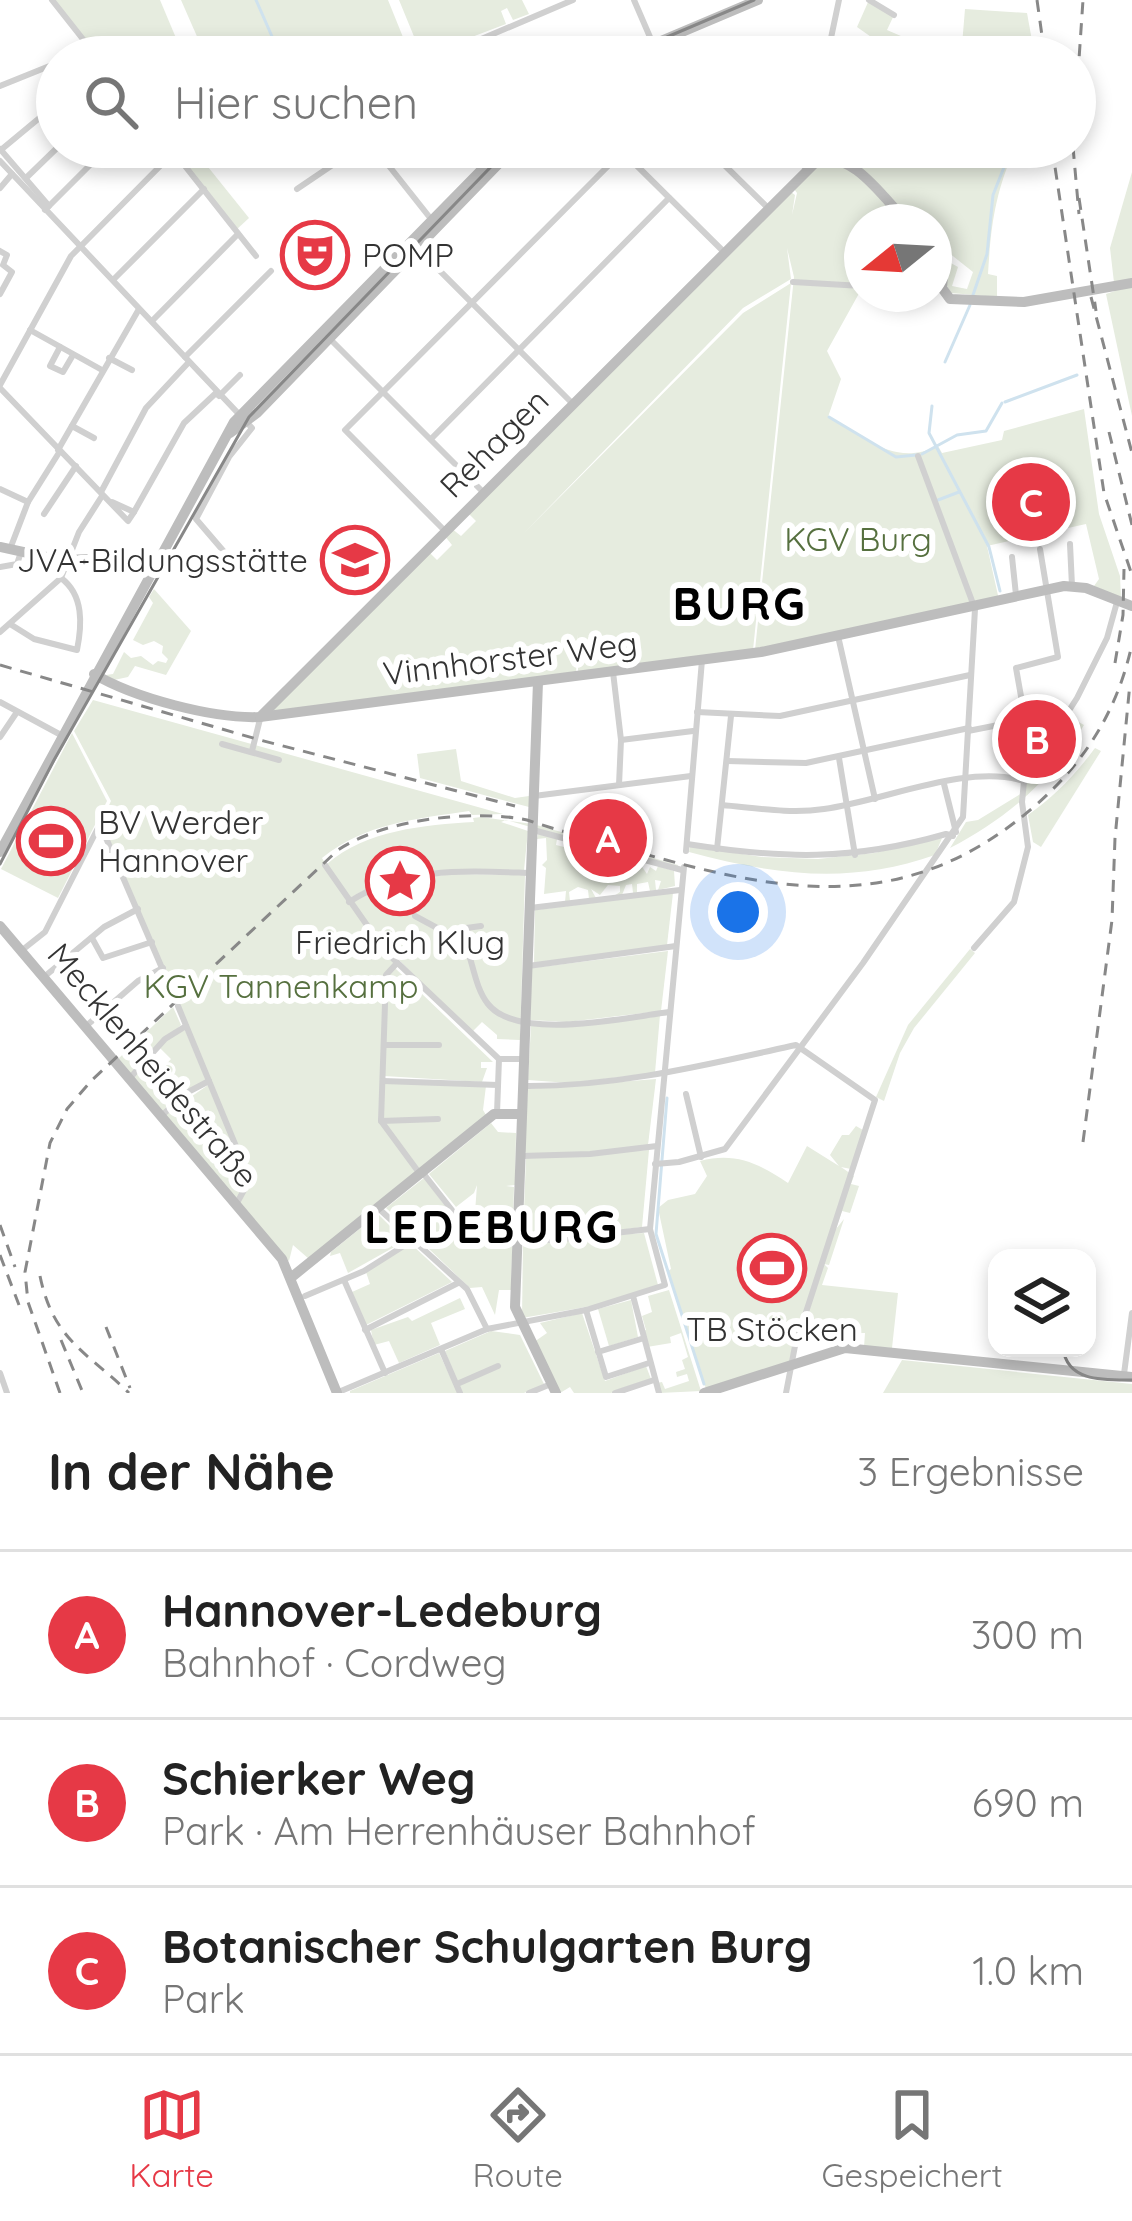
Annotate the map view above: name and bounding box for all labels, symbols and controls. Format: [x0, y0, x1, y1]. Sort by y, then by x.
search box [36, 36, 1096, 168]
icon: search [78, 69, 144, 135]
text: Hier suchen [174, 74, 418, 130]
north arrow [844, 204, 952, 312]
theatre icon: POMP [280, 220, 350, 290]
place label: POMP [362, 234, 454, 275]
street label: Rehagen [431, 380, 557, 506]
pin: C [992, 457, 1070, 547]
park label: KGV Burg [784, 518, 932, 559]
school or university icon: JVA-Bildungsstätte [320, 525, 390, 595]
place label: JVA-Bildungsstätte [17, 539, 308, 580]
district label: BURG [673, 575, 808, 631]
street label: Vinnhorster Weg [380, 622, 639, 693]
pin: B [998, 694, 1076, 784]
pin: A [569, 793, 647, 883]
place label: BV Werder Hannover [98, 801, 264, 880]
sports icon: BV Werder Hannover [16, 806, 86, 876]
place icon: Friedrich Klug [365, 846, 435, 916]
your location [708, 882, 768, 942]
place label: Friedrich Klug [295, 921, 505, 962]
street label: Mecklenheidestraße [39, 934, 268, 1195]
park label: KGV Tannenkamp [144, 965, 418, 1006]
district label: LEDEBURG [364, 1198, 620, 1254]
sports icon: TB Stöcken [737, 1233, 807, 1303]
map controls [988, 1249, 1096, 1357]
button: layers [988, 1249, 1096, 1357]
place label: TB Stöcken [686, 1308, 858, 1349]
text: In der Nähe [48, 1439, 335, 1503]
text: 3 Ergebnisse [858, 1447, 1084, 1496]
text: Hannover-Ledeburg [162, 1582, 602, 1638]
text: A [75, 1610, 99, 1659]
text: 300 m [971, 1610, 1084, 1659]
text: Bahnhof · Cordweg [162, 1638, 507, 1687]
text: Schierker Weg [162, 1750, 475, 1806]
text: B [74, 1778, 100, 1827]
text: 690 m [972, 1778, 1084, 1827]
text: Park · Am Herrenhäuser Bahnhof [162, 1806, 756, 1855]
text: Botanischer Schulgarten Burg [162, 1918, 812, 1974]
text: C [75, 1946, 99, 1995]
text: 1.0 km [972, 1946, 1084, 1995]
text: Park [162, 1974, 245, 2023]
tab: Karte [129, 2082, 214, 2195]
tab: Route [473, 2082, 563, 2195]
tab: Gespeichert [822, 2082, 1003, 2195]

